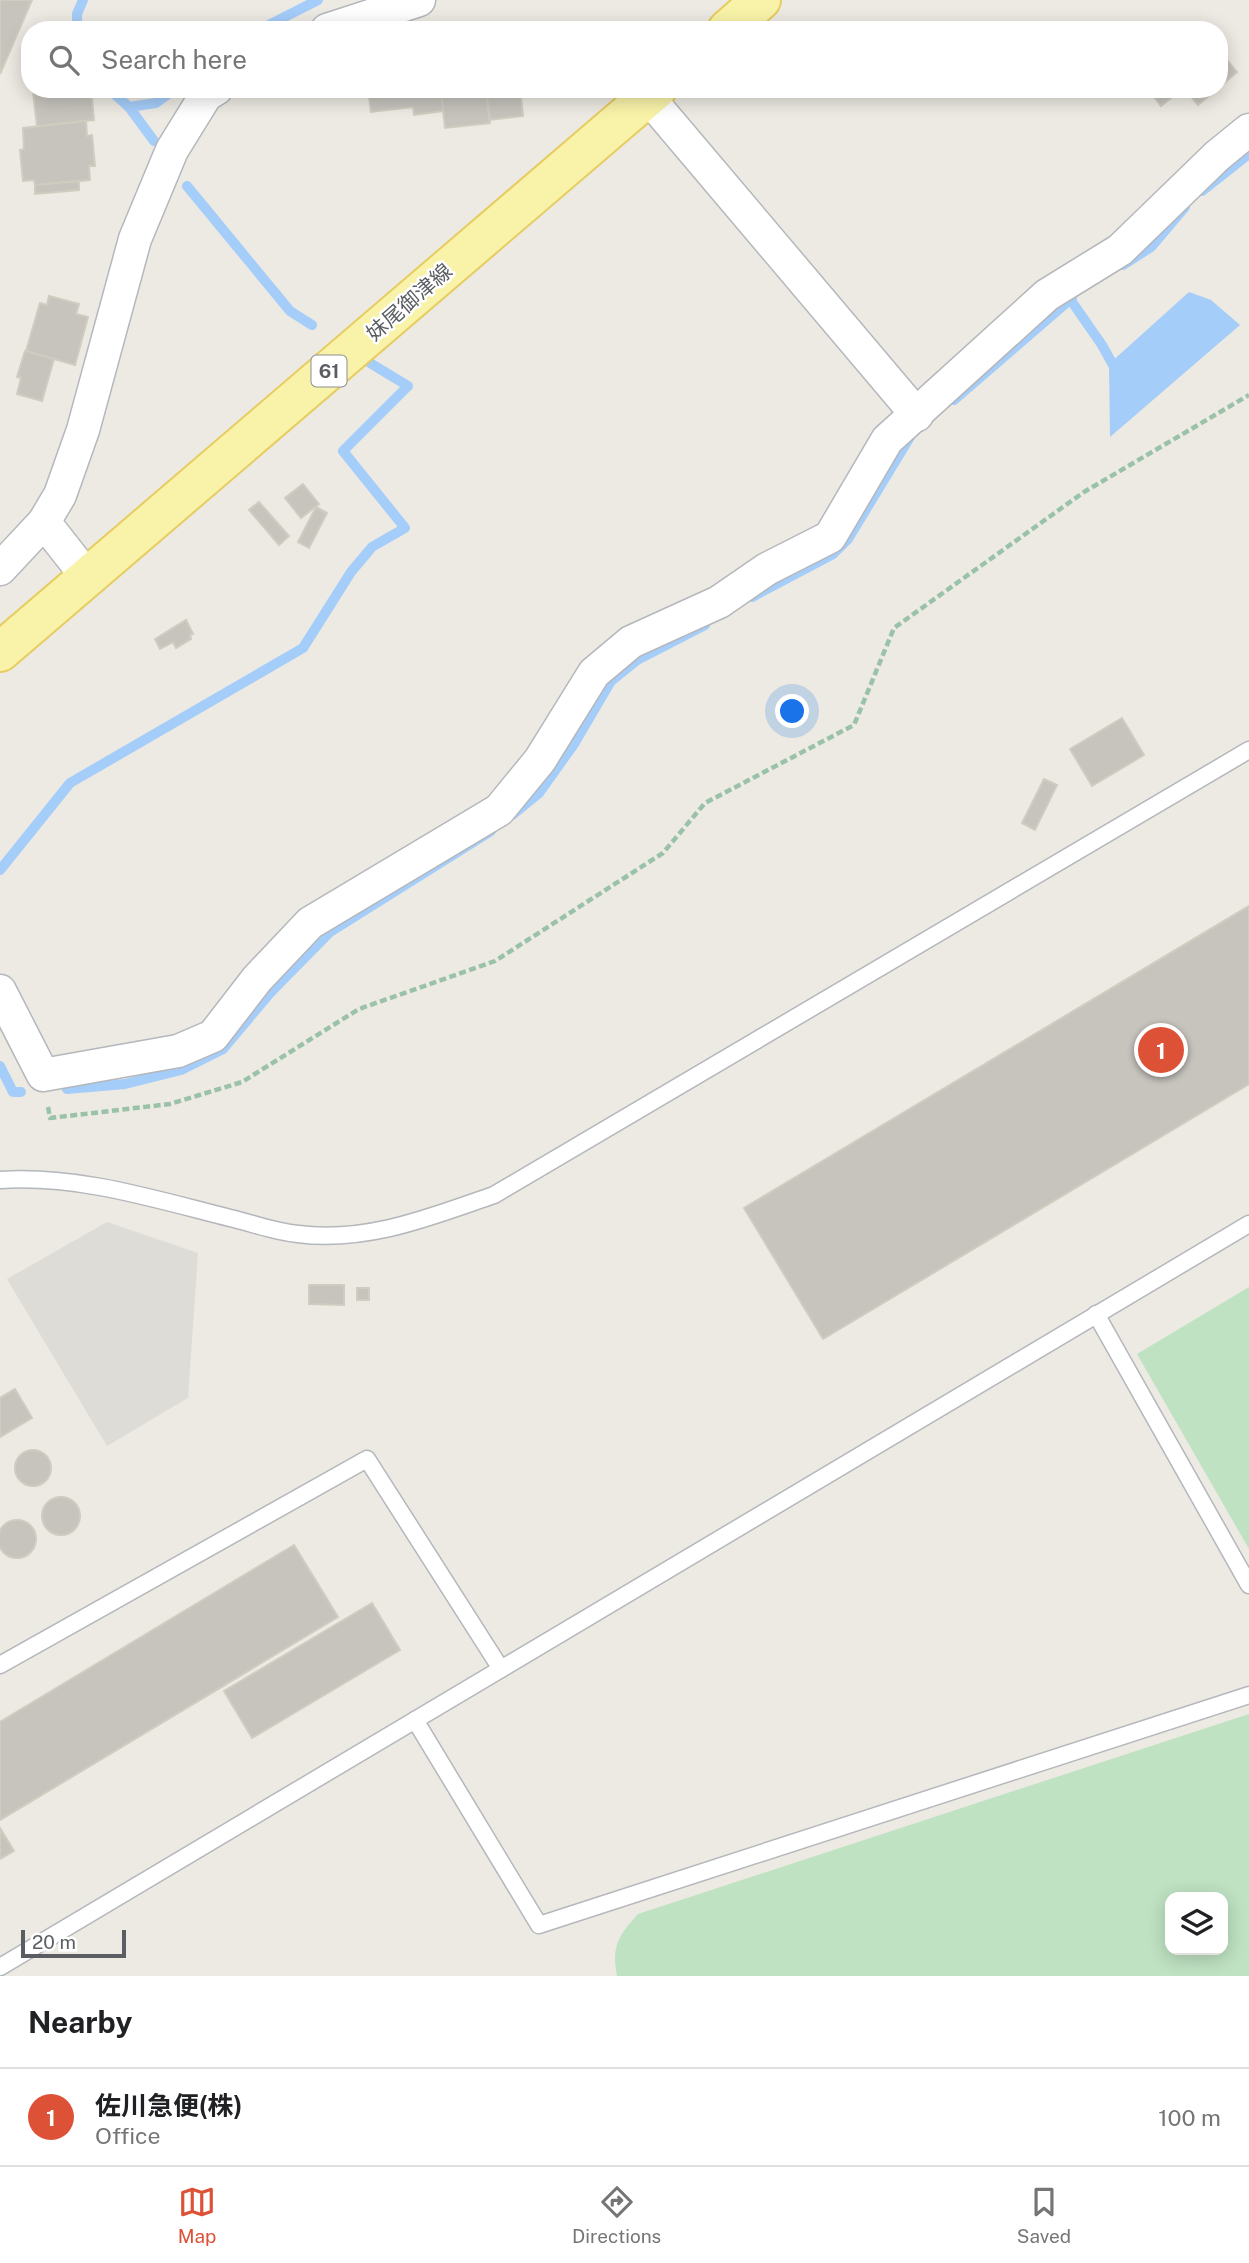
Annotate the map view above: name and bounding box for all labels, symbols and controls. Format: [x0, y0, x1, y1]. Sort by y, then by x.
search box [21, 21, 1228, 98]
icon: search [45, 41, 83, 79]
text: Search here [101, 44, 247, 75]
street label: 妹尾御津線 [361, 258, 457, 346]
road number: 61 [312, 356, 346, 386]
your location [775, 694, 809, 728]
pin: 1 [1138, 1024, 1184, 1076]
map controls [1165, 1892, 1228, 1955]
button: layers [1165, 1892, 1228, 1955]
scale bar [21, 1927, 126, 1959]
text: 20 m [32, 1931, 76, 1953]
text: Nearby [28, 2004, 132, 2040]
text: 佐川急便(株) [95, 2090, 242, 2121]
text: 1 [46, 2104, 56, 2131]
text: 100 m [1158, 2104, 1221, 2131]
text: Office [95, 2122, 161, 2149]
tab: Map [178, 2183, 216, 2247]
tab: Directions [572, 2183, 661, 2247]
tab: Saved [1017, 2183, 1071, 2247]

